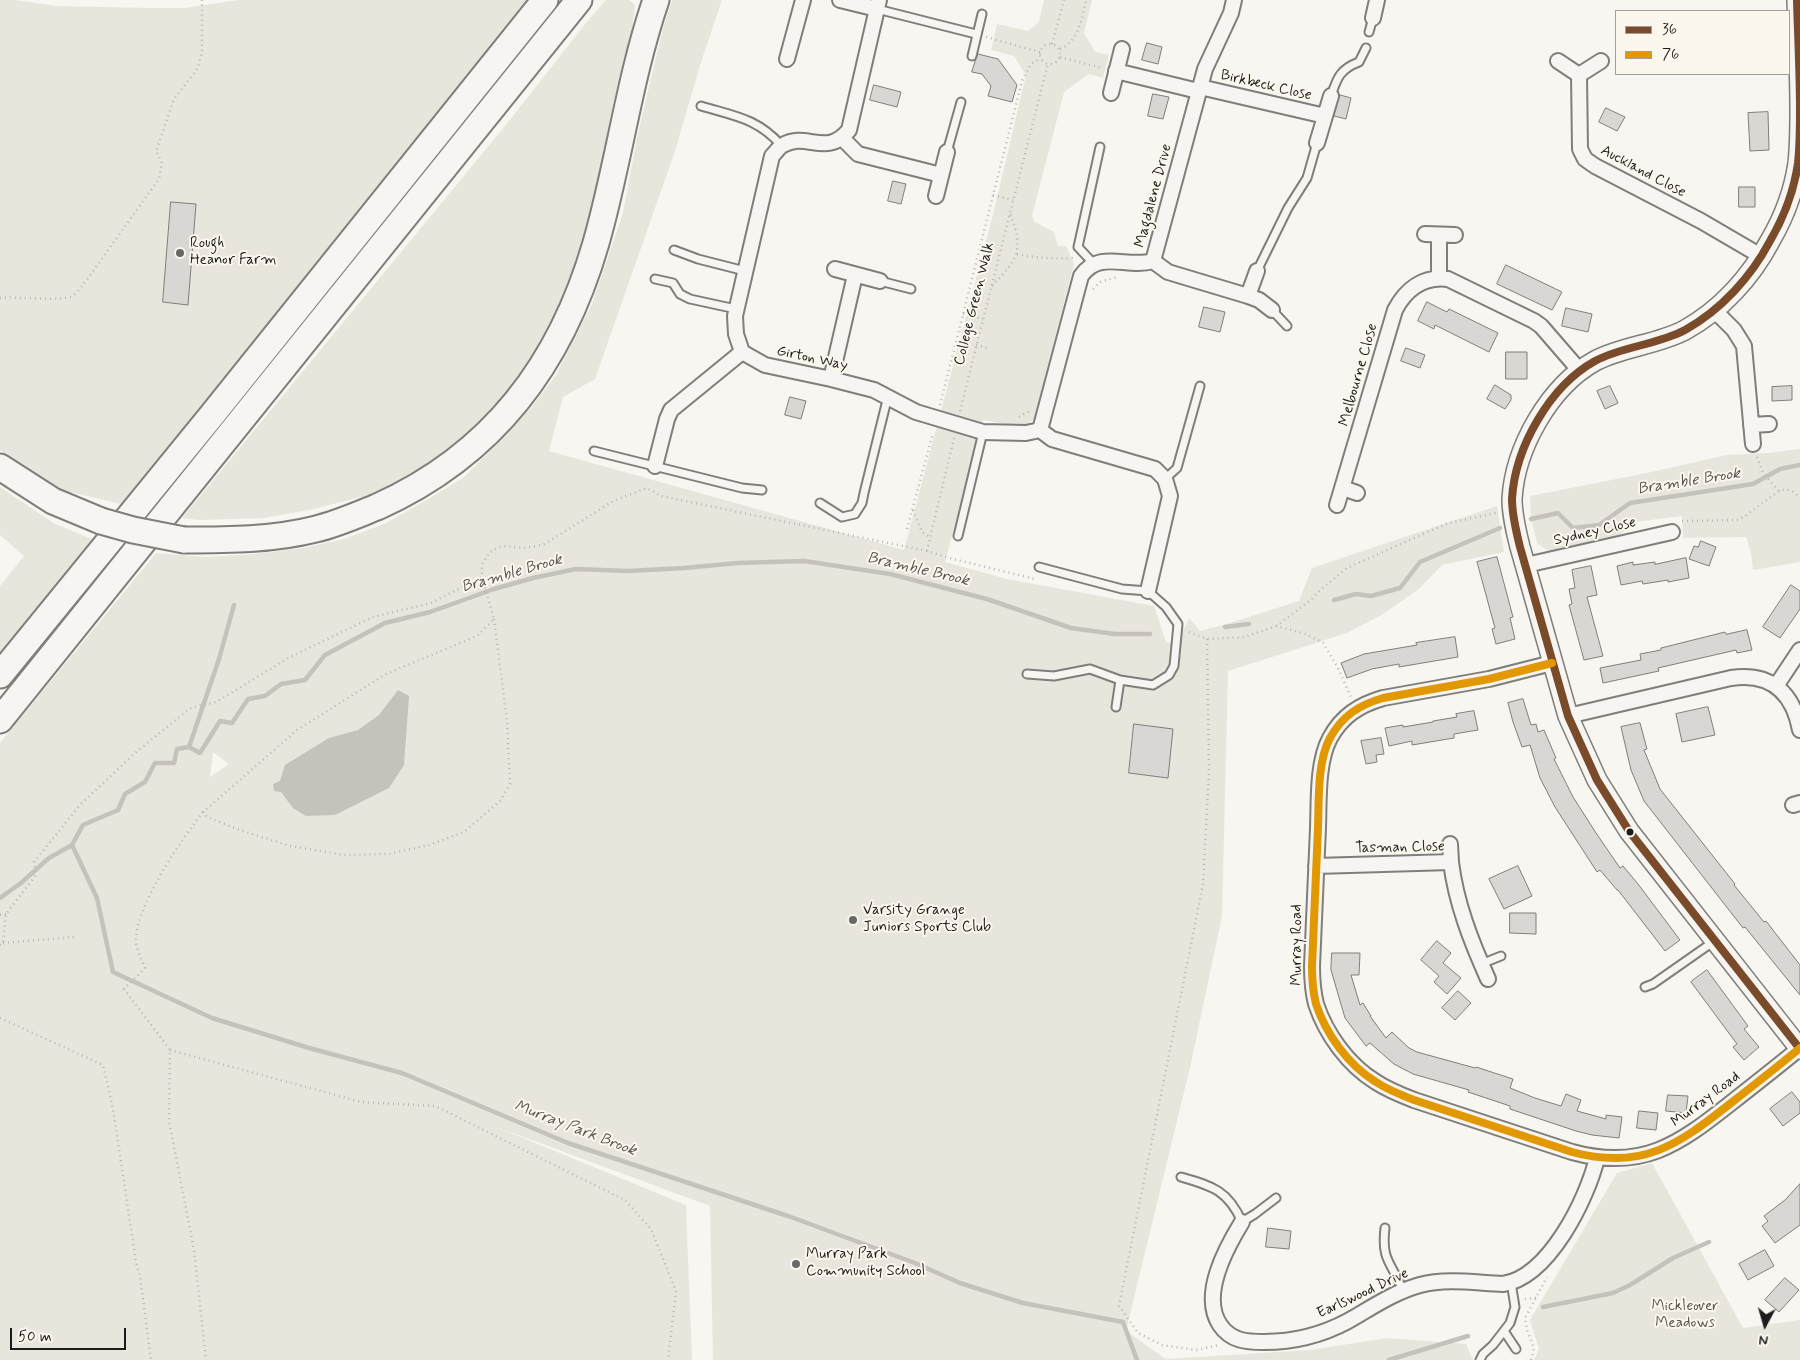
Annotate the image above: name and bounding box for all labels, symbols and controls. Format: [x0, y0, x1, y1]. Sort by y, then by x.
legend [1615, 10, 1790, 75]
text: 36 [1662, 20, 1677, 40]
text: 76 [1662, 45, 1679, 65]
street label: Birkbeck Close [1219, 67, 1313, 105]
street label: Magdalene Drive [1132, 142, 1176, 250]
street label: Auckland Close [1597, 142, 1689, 202]
place label: Rough Heanor Farm [190, 235, 277, 270]
street label: College Green Walk [951, 241, 999, 367]
marker: Rough Heanor Farm [174, 247, 186, 259]
street label: Melbourne Close [1336, 321, 1382, 429]
street label: Girton Way [775, 343, 849, 375]
water label: Bramble Brook [1636, 464, 1742, 500]
street label: Sydney Close [1552, 514, 1638, 550]
water label: Bramble Brook [865, 549, 971, 591]
water label: Bramble Brook [459, 550, 565, 598]
unlabelled marker [1625, 827, 1635, 837]
street label: Tasman Close [1355, 838, 1445, 858]
place label: Varsity Grange Juniors Sports Club [863, 902, 991, 937]
street label: Murray Road [1289, 904, 1307, 986]
marker: Varsity Grange Juniors Sports Club [847, 914, 859, 926]
street label: Murray Road [1668, 1068, 1744, 1132]
water label: Murray Park Brook [511, 1097, 639, 1161]
place label: Murray Park Community School [806, 1246, 925, 1281]
marker: Murray Park Community School [790, 1258, 802, 1270]
street label: Earlswood Drive [1314, 1265, 1412, 1323]
park label: Mickleover Meadows [1651, 1298, 1719, 1333]
north arrow [1740, 1300, 1790, 1350]
scale bar [12, 1318, 129, 1350]
text: 50 m [18, 1327, 52, 1347]
text: N [1758, 1330, 1769, 1349]

